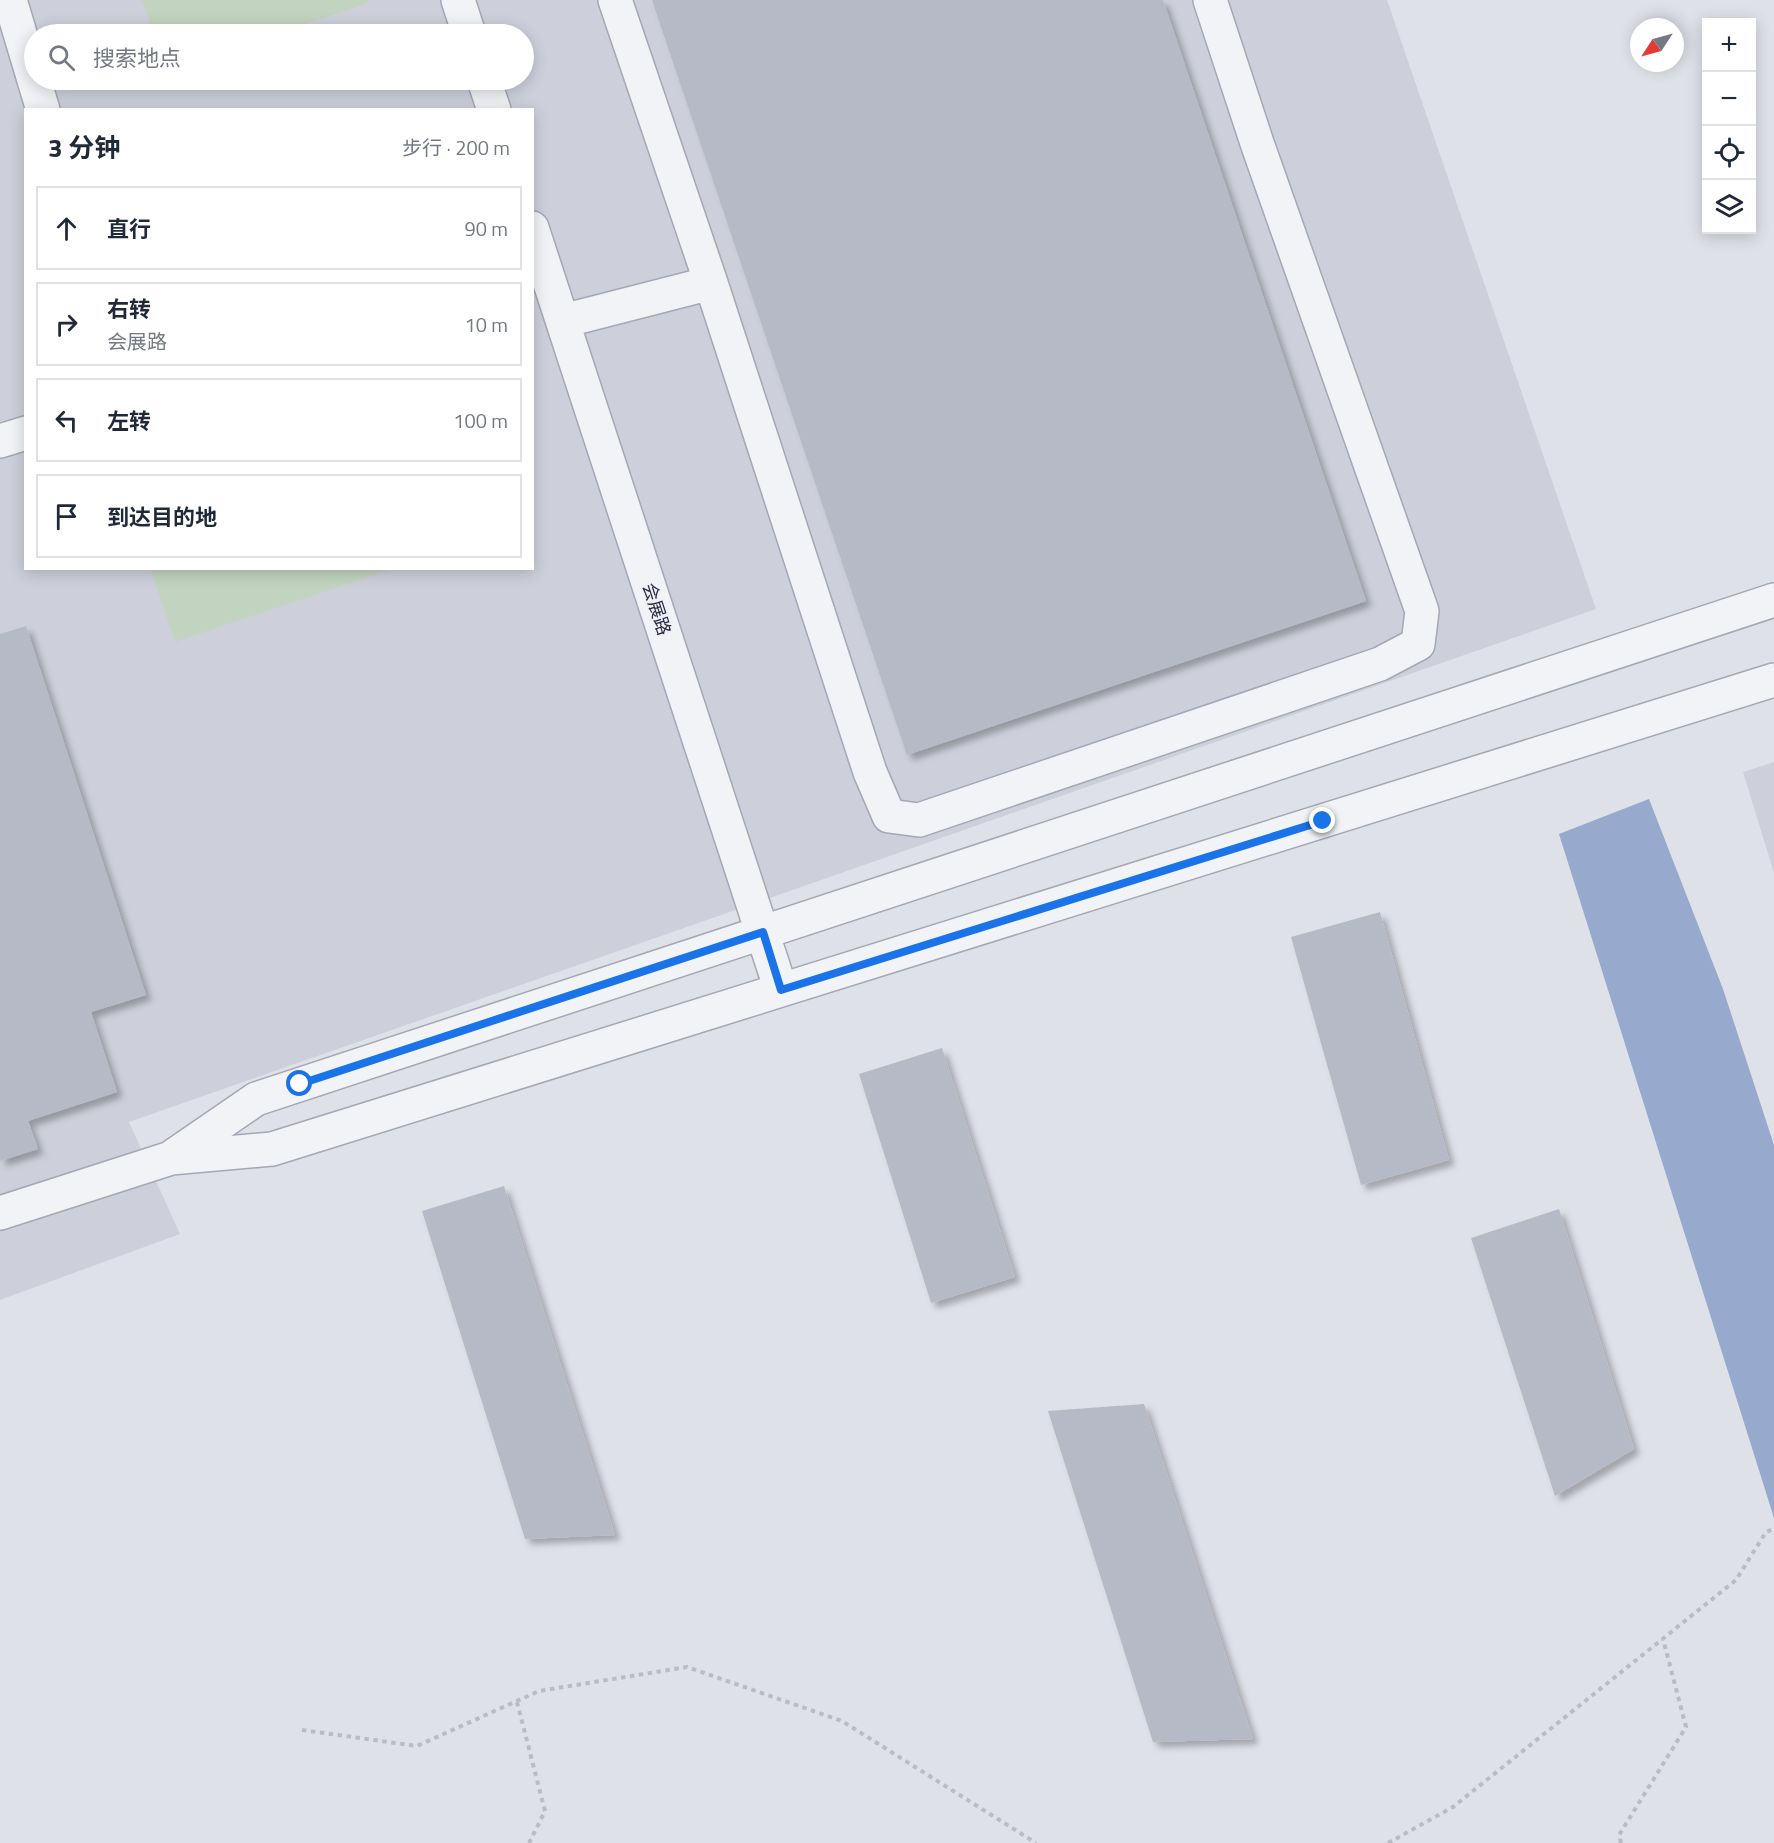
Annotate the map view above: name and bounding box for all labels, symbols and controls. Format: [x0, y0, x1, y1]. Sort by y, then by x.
north arrow [1630, 18, 1684, 72]
map controls [1702, 18, 1756, 234]
button: + [1702, 18, 1756, 72]
search box [24, 24, 534, 90]
icon: search [45, 41, 78, 74]
text: 搜索地点 [93, 41, 181, 75]
button: − [1702, 72, 1756, 126]
button: locate [1702, 126, 1756, 180]
text: 3 分钟 [48, 128, 120, 167]
text: 步行 · 200 m [402, 132, 510, 163]
button: layers [1702, 180, 1756, 234]
icon: ahead [50, 212, 83, 245]
text: 直行 [107, 212, 151, 246]
text: 90 m [464, 213, 508, 244]
text: 右转 [107, 292, 151, 326]
icon: right [50, 308, 83, 341]
text: 10 m [464, 309, 508, 340]
text: 会展路 [107, 326, 167, 357]
icon: left [50, 404, 83, 437]
text: 左转 [107, 404, 151, 438]
text: 100 m [453, 405, 508, 436]
icon: arrive [50, 500, 83, 533]
text: 到达目的地 [107, 500, 217, 534]
street label: 会展路 [636, 579, 678, 639]
route end [1309, 807, 1335, 833]
route start [286, 1070, 312, 1096]

